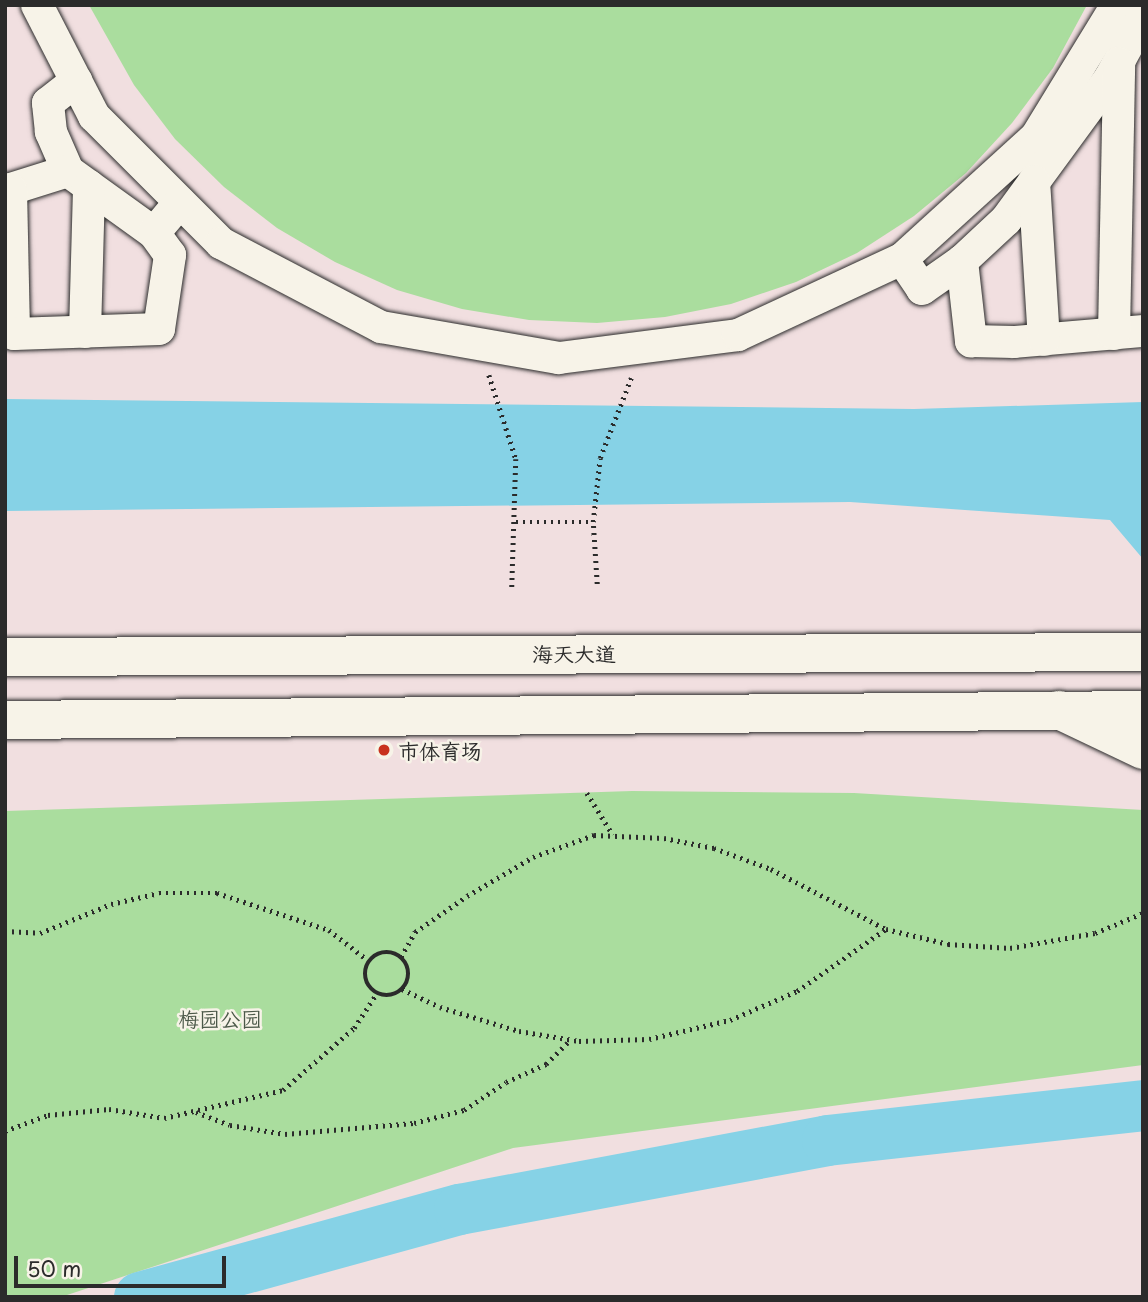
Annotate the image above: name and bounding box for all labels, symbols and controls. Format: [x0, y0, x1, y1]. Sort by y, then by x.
street label: 海天大道 [532, 640, 616, 666]
place label: 市体育场 [398, 737, 482, 763]
marker: 市体育场 [376, 742, 392, 758]
park label: 梅园公园 [178, 1005, 262, 1031]
scale bar [18, 1242, 229, 1286]
text: 50 m [27, 1252, 81, 1284]

